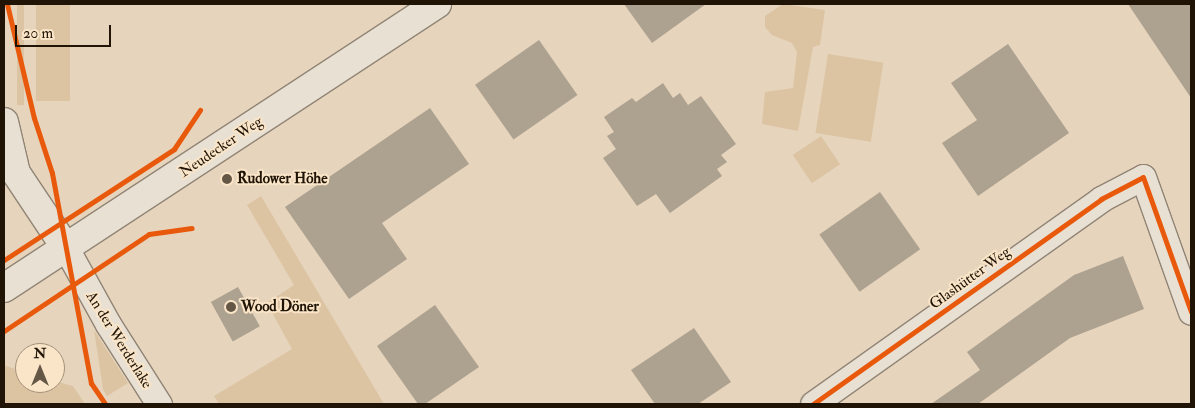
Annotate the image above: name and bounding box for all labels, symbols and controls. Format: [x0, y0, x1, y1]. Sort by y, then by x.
scale bar [18, 15, 114, 47]
text: 20 m [23, 24, 53, 43]
street label: Neudecker Weg [176, 113, 266, 181]
place label: Rudower Höhe [237, 170, 327, 188]
marker: Rudower Höhe [221, 173, 233, 185]
street label: Glashütter Weg [926, 243, 1014, 313]
street label: An der Werderlake [82, 288, 156, 392]
place label: Wood Döner [241, 298, 319, 316]
marker: Wood Döner [225, 301, 237, 313]
north arrow [15, 343, 65, 393]
text: N [34, 345, 46, 362]

